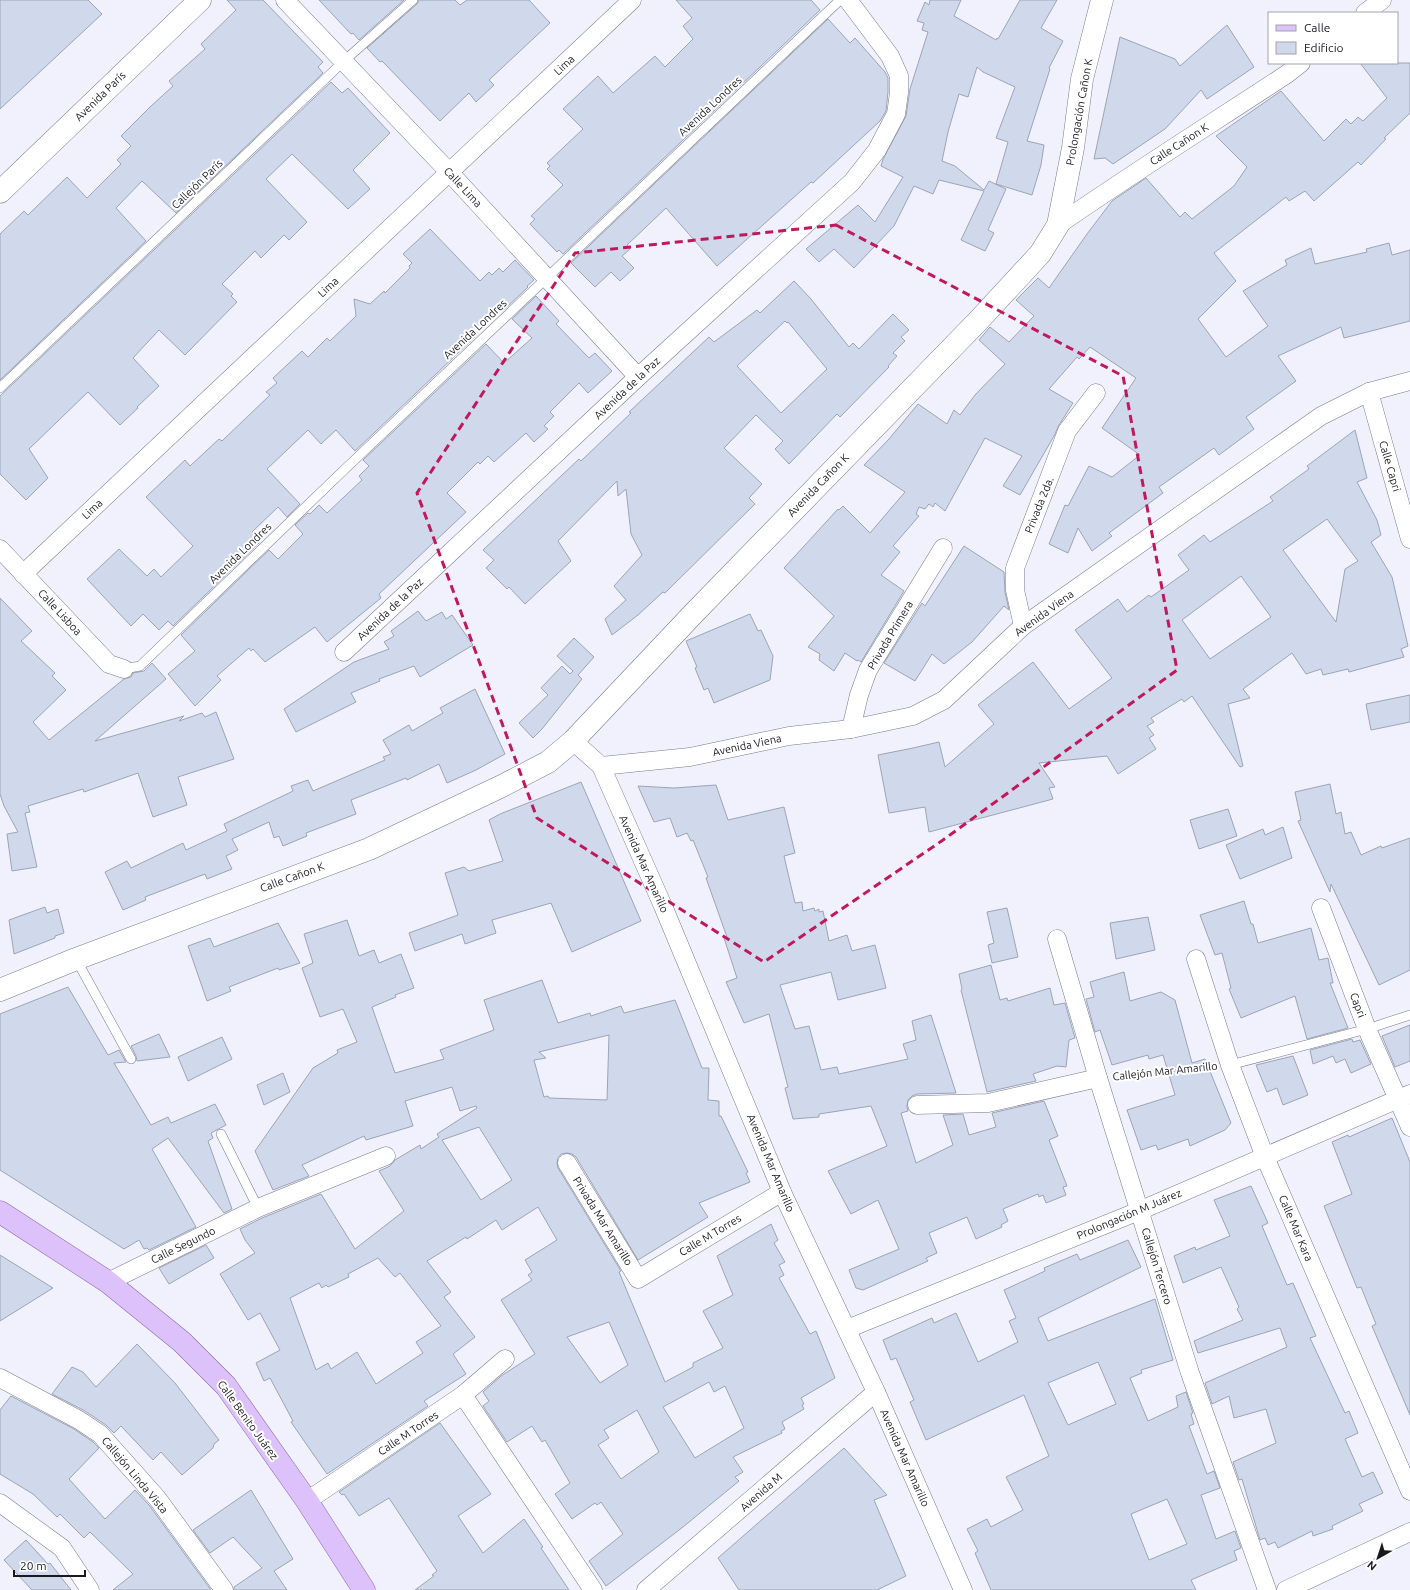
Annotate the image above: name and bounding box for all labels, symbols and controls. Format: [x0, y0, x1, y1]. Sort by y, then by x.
legend [1268, 12, 1398, 64]
text: Calle [1304, 21, 1330, 34]
text: Edificio [1304, 41, 1344, 54]
street label: Lima [551, 53, 577, 77]
street label: Prolongación Cañon K [1064, 57, 1094, 166]
street label: Avenida París [72, 69, 128, 123]
street label: Avenida Londres [676, 74, 744, 138]
street label: Calle Cañon K [1147, 120, 1211, 167]
street label: Callejón París [169, 157, 225, 211]
street label: Calle Lima [441, 165, 485, 209]
street label: Lima [315, 275, 341, 299]
street label: Avenida Londres [441, 297, 509, 361]
street label: Avenida de la Paz [592, 355, 662, 421]
street label: Calle Capri [1377, 439, 1403, 493]
street label: Avenida Cañon K [785, 451, 851, 519]
street label: Privada 2da. [1022, 475, 1056, 535]
street label: Lima [79, 497, 105, 521]
street label: Avenida Londres [206, 520, 274, 586]
street label: Avenida de la Paz [355, 576, 425, 642]
street label: Calle Lisboa [36, 587, 84, 637]
street label: Avenida Viena [1012, 588, 1076, 638]
street label: Privada Primera [865, 599, 915, 671]
street label: Avenida Viena [712, 732, 782, 758]
street label: Avenida Mar Amarillo [617, 813, 671, 915]
street label: Calle Cañon K [258, 860, 326, 894]
street label: Capri [1348, 991, 1368, 1019]
street label: Callejón Mar Amarillo [1112, 1060, 1218, 1082]
street label: Avenida Mar Amarillo [745, 1112, 797, 1214]
street label: Privada Mar Amarillo [571, 1174, 635, 1268]
street label: Prolongación M Juárez [1075, 1186, 1183, 1242]
street label: Calle Mar Kara [1277, 1193, 1315, 1263]
street label: Calle M Torres [677, 1212, 743, 1258]
street label: Calle Segundo [149, 1224, 217, 1266]
street label: Callejón Tercero [1140, 1226, 1174, 1306]
street label: Calle Benito Juárez [215, 1378, 281, 1462]
street label: Avenida Mar Amarillo [878, 1407, 932, 1509]
street label: Calle M Torres [376, 1408, 441, 1458]
street label: Callejón Linda Vista [100, 1434, 170, 1516]
street label: Avenida M [738, 1471, 784, 1513]
north arrow [1358, 1538, 1398, 1578]
scale bar [14, 1552, 85, 1578]
text: 20 m [20, 1559, 47, 1572]
text: N [1365, 1559, 1379, 1573]

